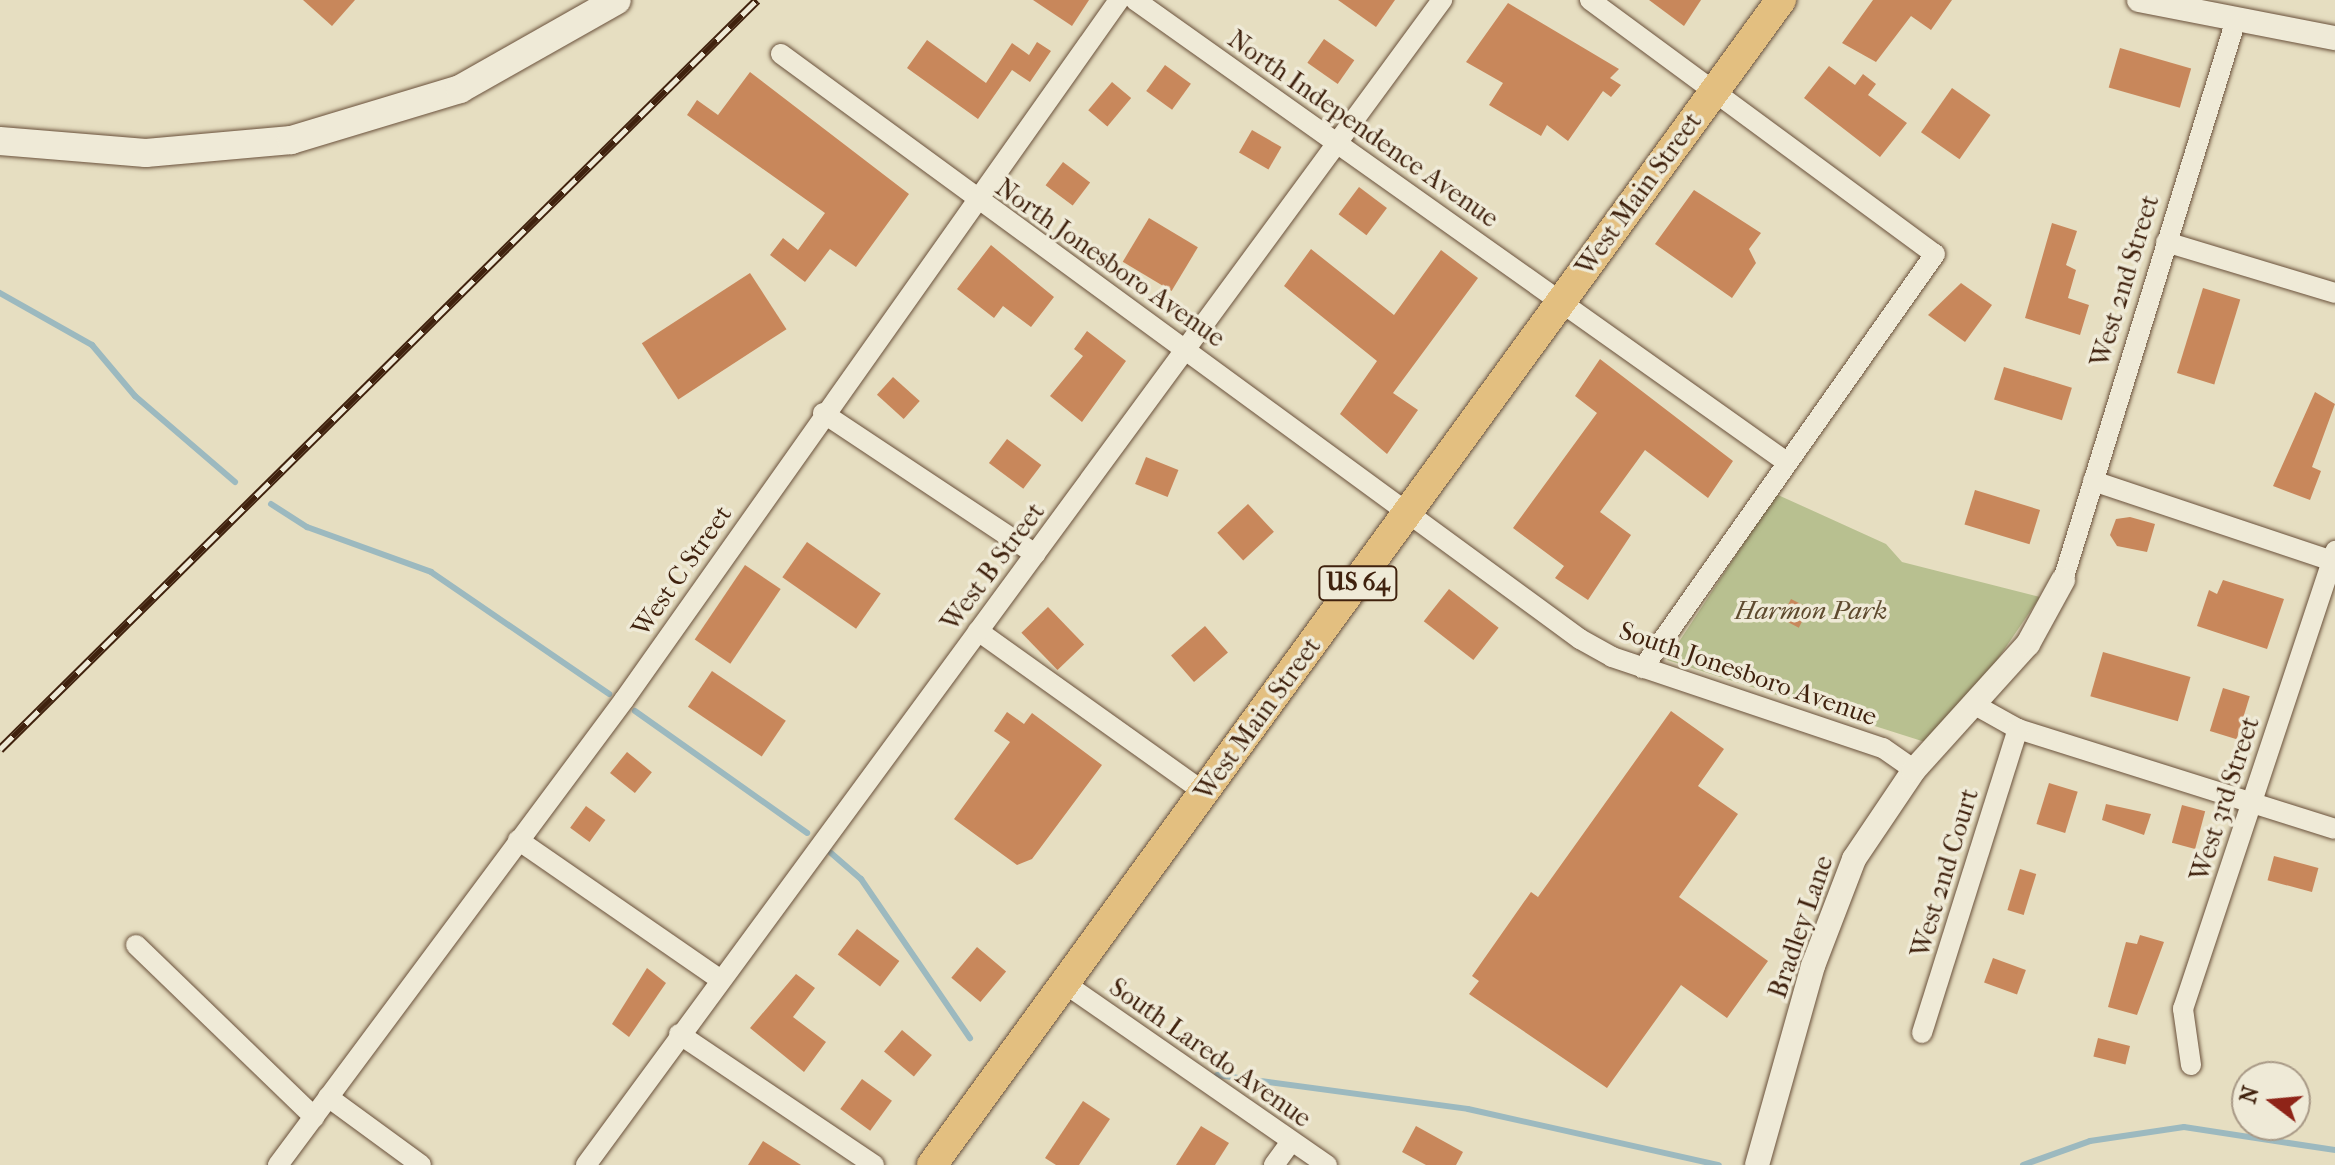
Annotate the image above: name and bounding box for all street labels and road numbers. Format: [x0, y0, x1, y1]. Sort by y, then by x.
street label: North Independence Avenue [1222, 24, 1504, 234]
street label: West Main Street [1569, 106, 1709, 282]
street label: North Jonesboro Avenue [989, 172, 1231, 354]
street label: West 2nd Street [2084, 191, 2166, 371]
street label: West B Street [935, 497, 1051, 637]
street label: West C Street [625, 499, 739, 643]
road number: US 64 [1318, 563, 1398, 603]
street label: South Jonesboro Avenue [1615, 615, 1881, 733]
street label: West Main Street [1188, 631, 1328, 807]
street label: West 3rd Street [2184, 713, 2266, 885]
street label: West 2nd Court [1905, 785, 1985, 961]
street label: Bradley Lane [1762, 852, 1840, 1002]
street label: South Laredo Avenue [1103, 972, 1317, 1134]

